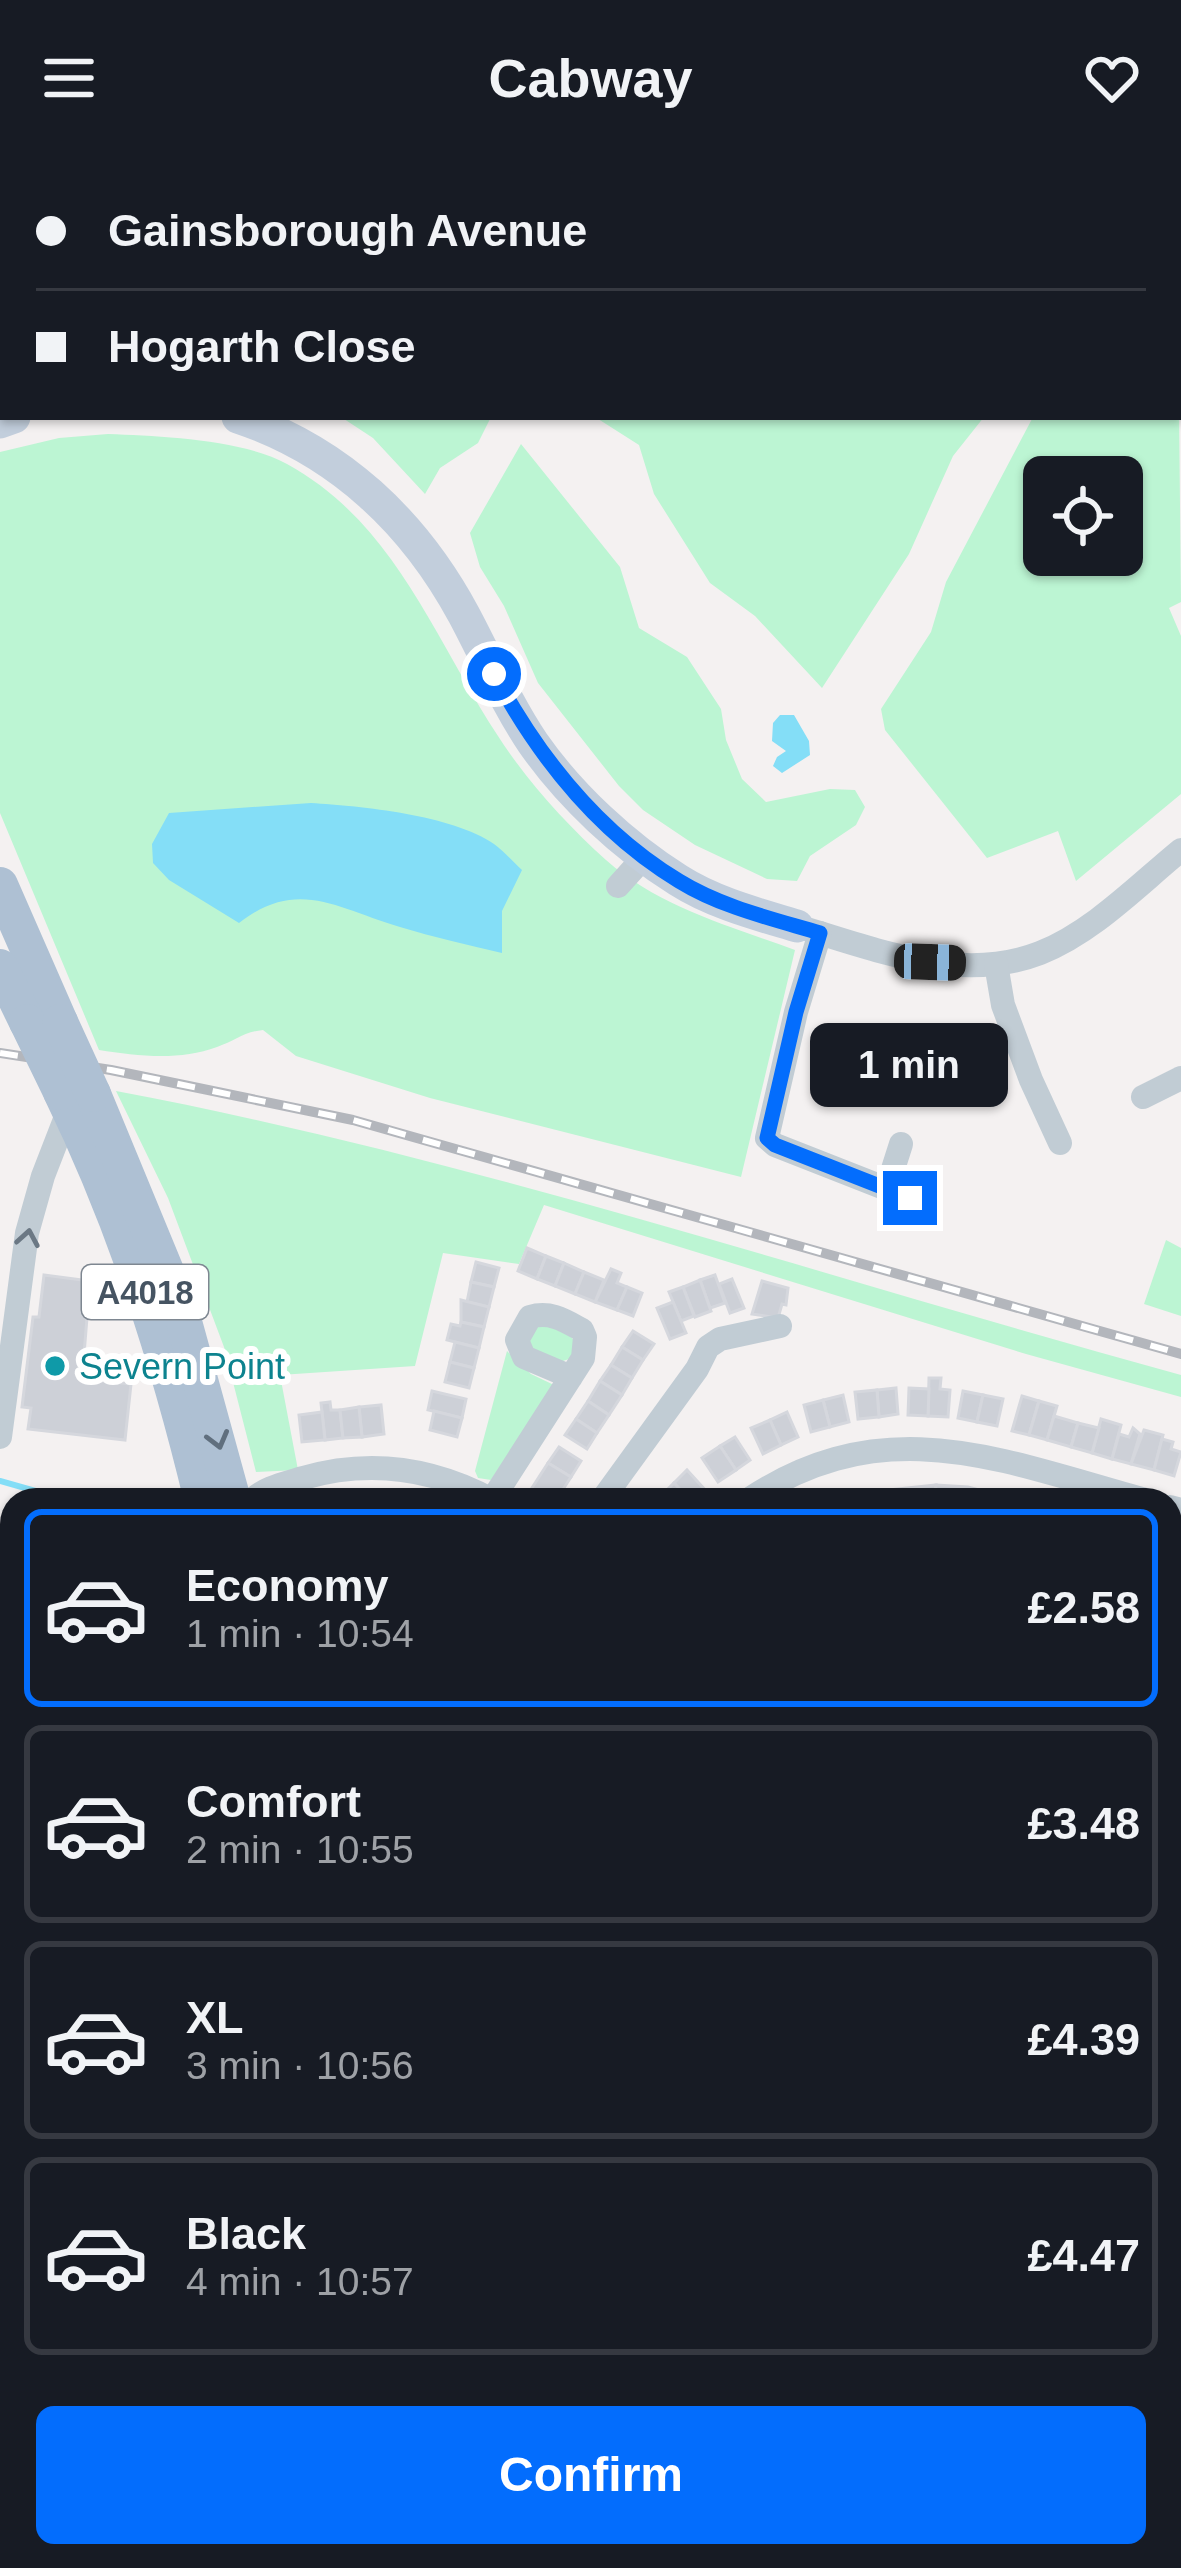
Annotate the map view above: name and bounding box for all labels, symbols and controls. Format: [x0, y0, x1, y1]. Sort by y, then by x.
icon: menu [36, 45, 102, 111]
icon: heart [1079, 45, 1145, 111]
text: Cabway [488, 48, 693, 108]
text: Gainsborough Avenue [108, 205, 587, 256]
text: Hogarth Close [108, 321, 416, 372]
map controls [1023, 456, 1143, 576]
button: locate [1023, 456, 1143, 576]
route start [467, 647, 521, 701]
car [893, 943, 967, 981]
callout: 1 min [811, 1024, 1009, 1108]
text: 1 min [858, 1043, 960, 1086]
route end [883, 1171, 937, 1225]
one-way arrow [14, 1228, 39, 1248]
road number: A4018 [82, 1265, 208, 1319]
place label: Severn Point [79, 1346, 285, 1387]
marker: Severn Point [42, 1353, 68, 1379]
one-way arrow [204, 1430, 229, 1450]
icon: car [42, 1554, 150, 1662]
text: Economy [186, 1560, 389, 1611]
text: £2.58 [1027, 1582, 1140, 1633]
text: 1 min · 10:54 [186, 1612, 414, 1655]
icon: car [42, 1770, 150, 1878]
text: Comfort [186, 1776, 361, 1827]
text: £3.48 [1027, 1798, 1140, 1849]
text: 2 min · 10:55 [186, 1828, 414, 1871]
icon: car [42, 1986, 150, 2094]
text: XL [186, 1992, 244, 2043]
text: £4.39 [1027, 2014, 1140, 2065]
text: 3 min · 10:56 [186, 2044, 414, 2087]
icon: car [42, 2202, 150, 2310]
text: Black [186, 2208, 306, 2259]
text: £4.47 [1027, 2230, 1140, 2281]
text: 4 min · 10:57 [186, 2260, 414, 2303]
button: Confirm [36, 2406, 1146, 2544]

